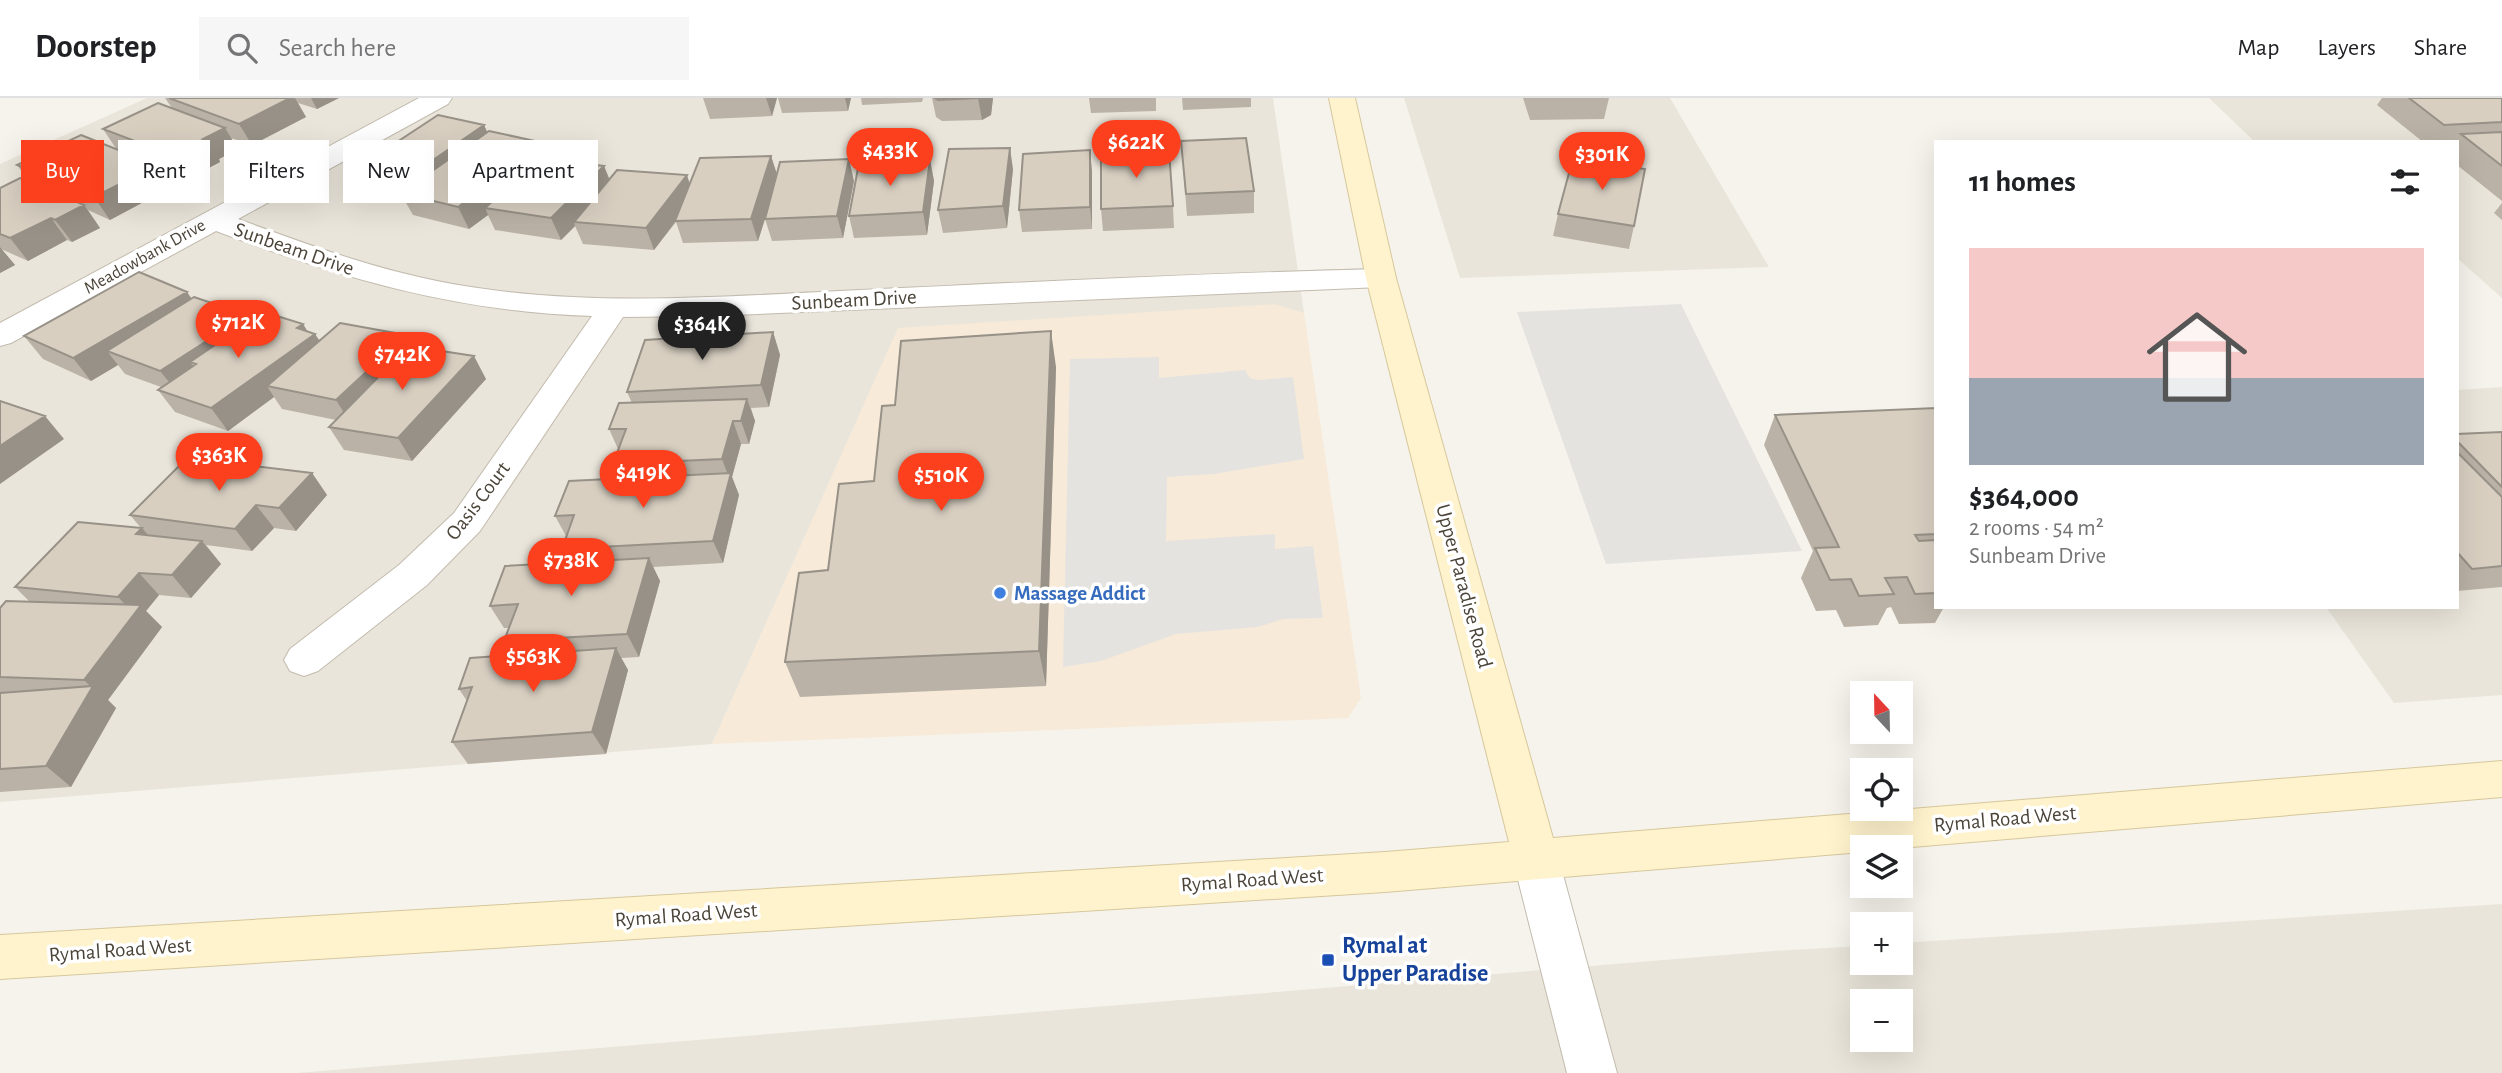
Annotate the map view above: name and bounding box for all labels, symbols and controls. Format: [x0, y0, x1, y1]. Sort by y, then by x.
search box [199, 17, 689, 80]
icon: search [223, 29, 261, 67]
text: Doorstep [35, 31, 157, 64]
text: Search here [279, 35, 396, 61]
text: Map [2237, 36, 2279, 60]
text: Layers [2317, 36, 2376, 60]
text: Share [2414, 36, 2467, 60]
pin: $622K [1087, 120, 1185, 180]
pin: $433K [841, 129, 939, 188]
text: $622K [1108, 131, 1164, 154]
pin: $301K [1553, 132, 1651, 192]
text: $433K [862, 139, 918, 162]
chip: Buy [21, 140, 104, 203]
chip: Rent [118, 140, 210, 203]
chip: Filters [224, 140, 329, 203]
chip: New [343, 140, 434, 203]
chip: Apartment [448, 140, 598, 203]
text: $301K [1575, 143, 1629, 166]
icon: filters [2386, 163, 2424, 201]
text: 11 homes [1969, 167, 2076, 197]
street label: Meadowbank Drive [81, 216, 209, 298]
street label: Sunbeam Drive [231, 219, 357, 279]
street label: Sunbeam Drive [791, 286, 917, 314]
icon: home [2134, 294, 2260, 420]
pin: $712K [189, 300, 287, 360]
pin: $364K [653, 302, 751, 362]
text: $712K [212, 311, 264, 334]
text: $364K [674, 313, 730, 336]
pin: $742K [353, 332, 451, 392]
text: $742K [374, 343, 430, 366]
pin: $363K [170, 434, 268, 493]
text: $363K [192, 444, 246, 467]
pin: $419K [594, 450, 692, 510]
pin: $510K [892, 454, 990, 513]
street label: Oasis Court [442, 458, 514, 544]
text: $419K [616, 461, 670, 484]
text: $510K [914, 464, 968, 487]
text: $364,000 [1969, 482, 2079, 512]
street label: Upper Paradise Road [1432, 502, 1496, 670]
text: 2 rooms · 54 m² [1969, 517, 2104, 540]
pin: $738K [522, 538, 620, 598]
text: Sunbeam Drive [1969, 545, 2106, 568]
text: $738K [544, 549, 598, 572]
place label: Massage Addict [1014, 583, 1145, 604]
marker: Massage Addict [992, 585, 1008, 601]
pin: $563K [484, 634, 582, 694]
text: $563K [506, 645, 560, 668]
north arrow [1850, 681, 1913, 744]
map controls [1850, 681, 1913, 1052]
button: locate [1850, 758, 1913, 821]
street label: Rymal Road West [1933, 802, 2077, 836]
button: layers [1850, 835, 1913, 898]
street label: Rymal Road West [1180, 865, 1324, 895]
street label: Rymal Road West [614, 900, 758, 930]
button: + [1850, 912, 1913, 975]
place label: Rymal at Upper Paradise [1342, 934, 1488, 986]
street label: Rymal Road West [48, 935, 192, 965]
marker: Rymal at Upper Paradise [1320, 952, 1336, 968]
button: − [1850, 989, 1913, 1052]

